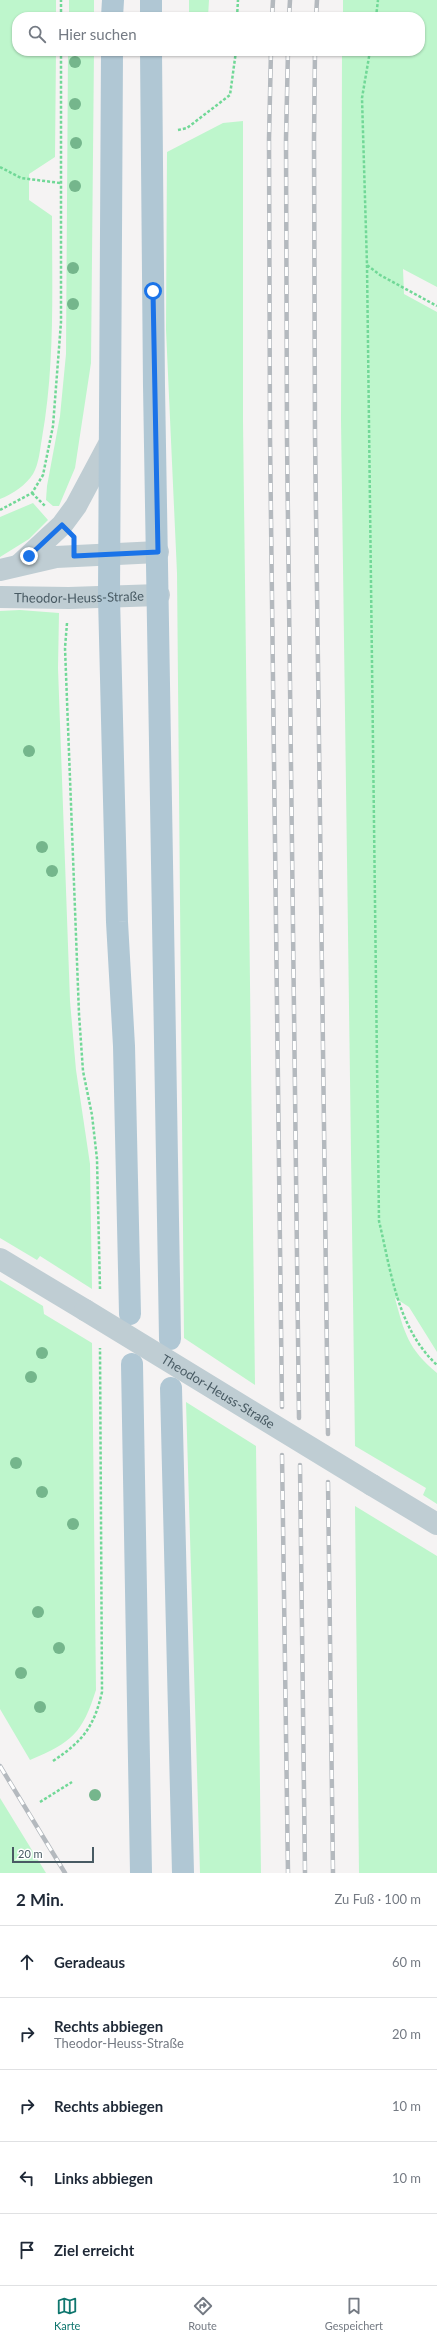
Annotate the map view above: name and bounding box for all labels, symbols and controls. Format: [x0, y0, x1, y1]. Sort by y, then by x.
search box [12, 12, 425, 56]
icon: search [26, 23, 48, 45]
text: Hier suchen [58, 25, 137, 43]
route start [144, 282, 162, 300]
route end [20, 547, 38, 565]
street label: Theodor-Heuss-Straße [14, 588, 144, 606]
street label: Theodor-Heuss-Straße [159, 1351, 278, 1432]
scale bar [12, 1845, 94, 1864]
text: 20 m [18, 1847, 43, 1860]
text: 2 Min. [16, 1889, 64, 1910]
text: Zu Fuß · 100 m [335, 1891, 421, 1907]
icon: ahead [16, 1951, 38, 1973]
text: Geradeaus [54, 1953, 125, 1971]
text: 60 m [392, 1954, 421, 1970]
text: Rechts abbiegen [54, 2017, 163, 2035]
icon: right [16, 2023, 38, 2045]
text: 20 m [392, 2026, 421, 2042]
text: Theodor-Heuss-Straße [54, 2035, 184, 2051]
icon: right [16, 2095, 38, 2117]
text: Rechts abbiegen [54, 2097, 163, 2115]
text: 10 m [392, 2098, 421, 2114]
icon: left [16, 2167, 38, 2189]
text: Links abbiegen [54, 2169, 153, 2187]
text: 10 m [392, 2170, 421, 2186]
icon: arrive [16, 2239, 38, 2261]
text: Ziel erreicht [54, 2241, 134, 2259]
tab: Karte [54, 2295, 80, 2332]
tab: Route [188, 2295, 217, 2332]
tab: Gespeichert [325, 2295, 383, 2332]

